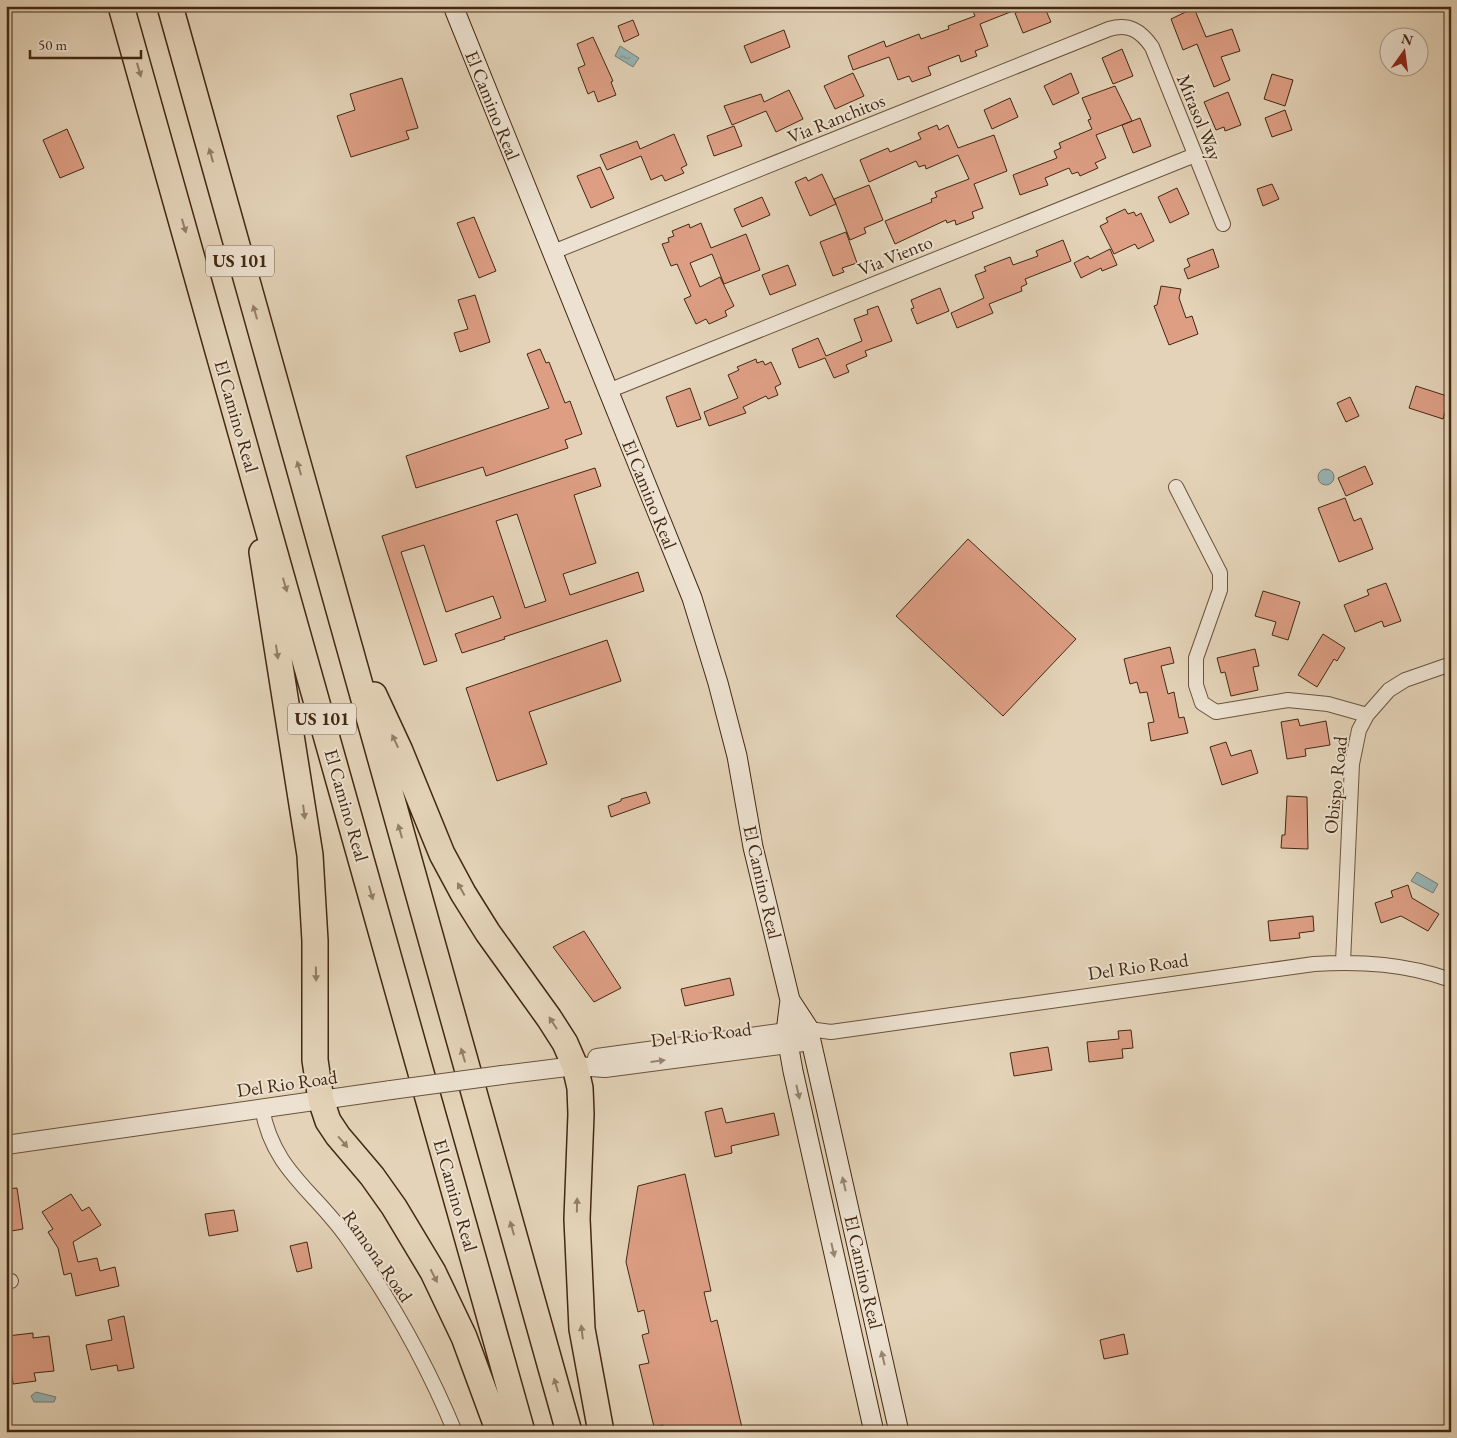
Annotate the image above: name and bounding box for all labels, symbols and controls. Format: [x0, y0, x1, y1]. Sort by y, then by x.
scale bar [30, 28, 141, 60]
north arrow [1380, 28, 1430, 78]
text: N [1399, 29, 1415, 50]
text: 50 m [38, 35, 67, 54]
street label: El Camino Real [459, 47, 526, 164]
one-way arrow [136, 63, 144, 78]
street label: Mirasol Way [1171, 71, 1228, 164]
street label: Via Ranchitos [784, 88, 889, 149]
one-way arrow [206, 148, 214, 163]
one-way arrow [180, 219, 188, 234]
street label: Via Viento [854, 229, 936, 282]
road number: US 101 [206, 246, 274, 276]
one-way arrow [250, 304, 258, 319]
street label: El Camino Real [209, 357, 265, 476]
street label: El Camino Real [616, 436, 683, 553]
one-way arrow [294, 461, 302, 476]
one-way arrow [281, 577, 289, 592]
one-way arrow [273, 645, 281, 661]
road number: US 101 [288, 704, 356, 734]
one-way arrow [391, 734, 399, 748]
street label: Obispo Road [1318, 735, 1353, 835]
street label: El Camino Real [319, 746, 375, 865]
one-way arrow [300, 805, 308, 821]
street label: El Camino Real [737, 823, 788, 942]
one-way arrow [396, 824, 404, 839]
one-way arrow [457, 882, 465, 897]
one-way arrow [368, 885, 376, 900]
street label: Del Rio Road [1086, 947, 1190, 986]
one-way arrow [312, 967, 320, 983]
one-way arrow [548, 1016, 557, 1030]
street label: Del Rio Road [649, 1016, 753, 1053]
one-way arrow [459, 1047, 467, 1063]
one-way arrow [651, 1057, 667, 1065]
street label: Del Rio Road [235, 1064, 339, 1103]
one-way arrow [794, 1084, 802, 1099]
one-way arrow [338, 1136, 349, 1149]
street label: El Camino Real [428, 1136, 484, 1255]
one-way arrow [840, 1177, 848, 1192]
one-way arrow [573, 1197, 581, 1213]
street label: Ramona Road [337, 1205, 419, 1307]
street label: El Camino Real [838, 1213, 889, 1332]
one-way arrow [507, 1221, 515, 1236]
one-way arrow [830, 1243, 838, 1259]
one-way arrow [430, 1270, 439, 1283]
one-way arrow [578, 1324, 586, 1340]
one-way arrow [879, 1351, 887, 1366]
one-way arrow [551, 1377, 559, 1392]

